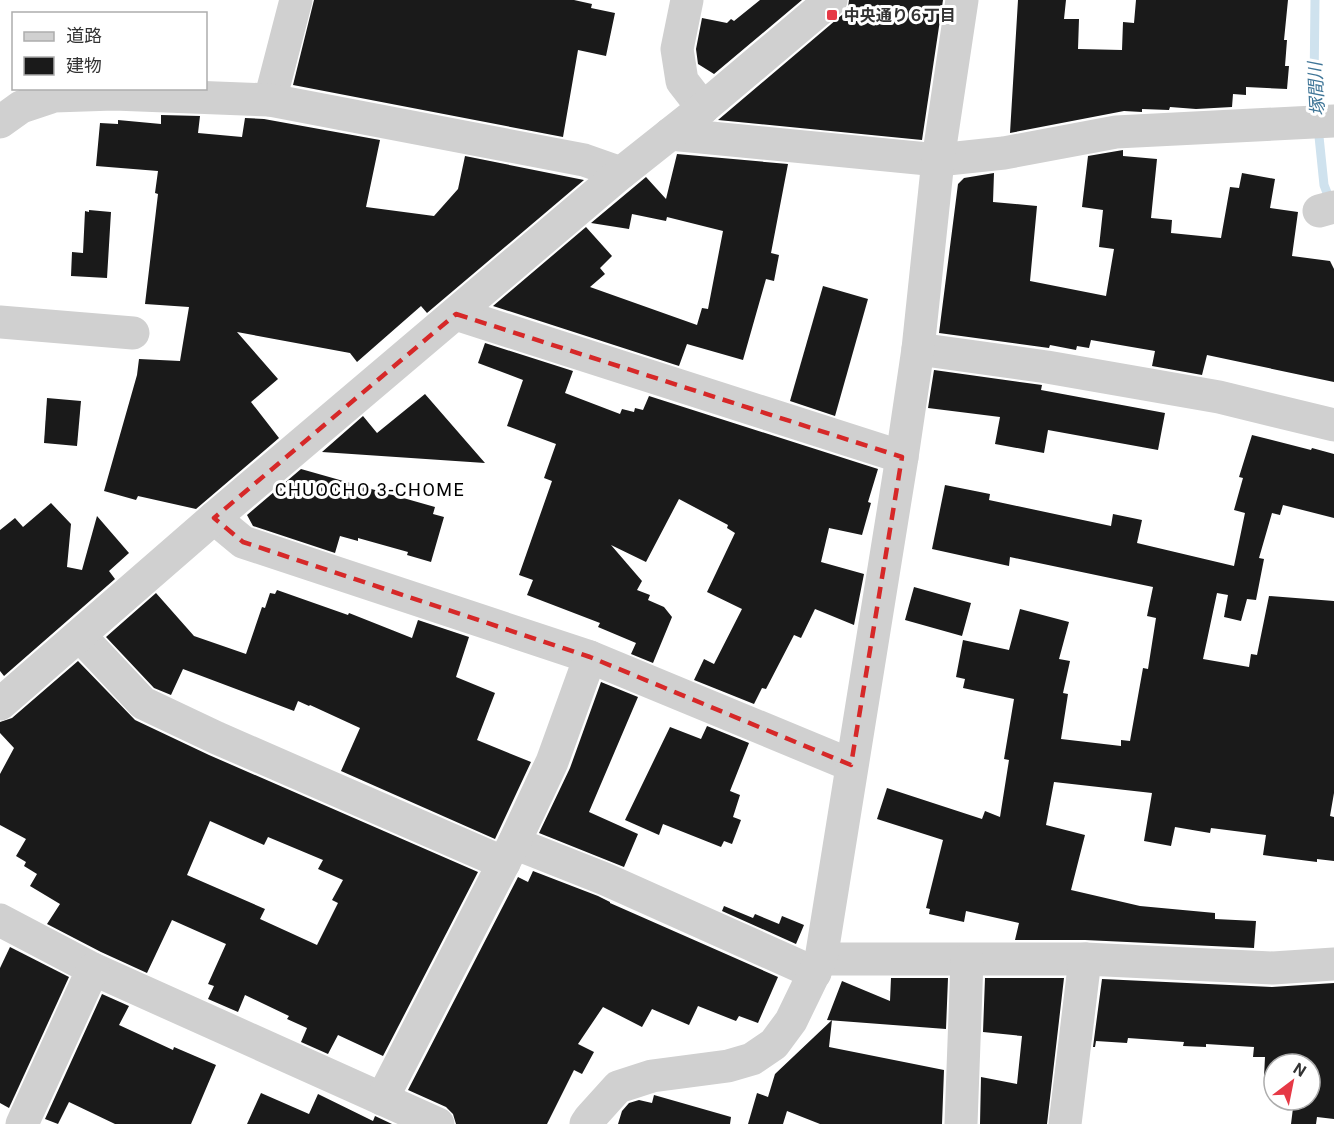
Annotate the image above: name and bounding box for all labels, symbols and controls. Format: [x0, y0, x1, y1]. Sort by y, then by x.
place label: 中央通り６丁目 [844, 6, 956, 25]
marker: 中央通り６丁目 [825, 8, 839, 22]
legend [12, 12, 207, 90]
text: 道路 [66, 25, 102, 46]
text: 建物 [66, 55, 102, 76]
water label: 塚間川 [1304, 59, 1328, 117]
district label: CHUOCHO 3-CHOME [275, 479, 465, 500]
north arrow [1262, 1052, 1322, 1112]
text: N [1290, 1059, 1310, 1081]

